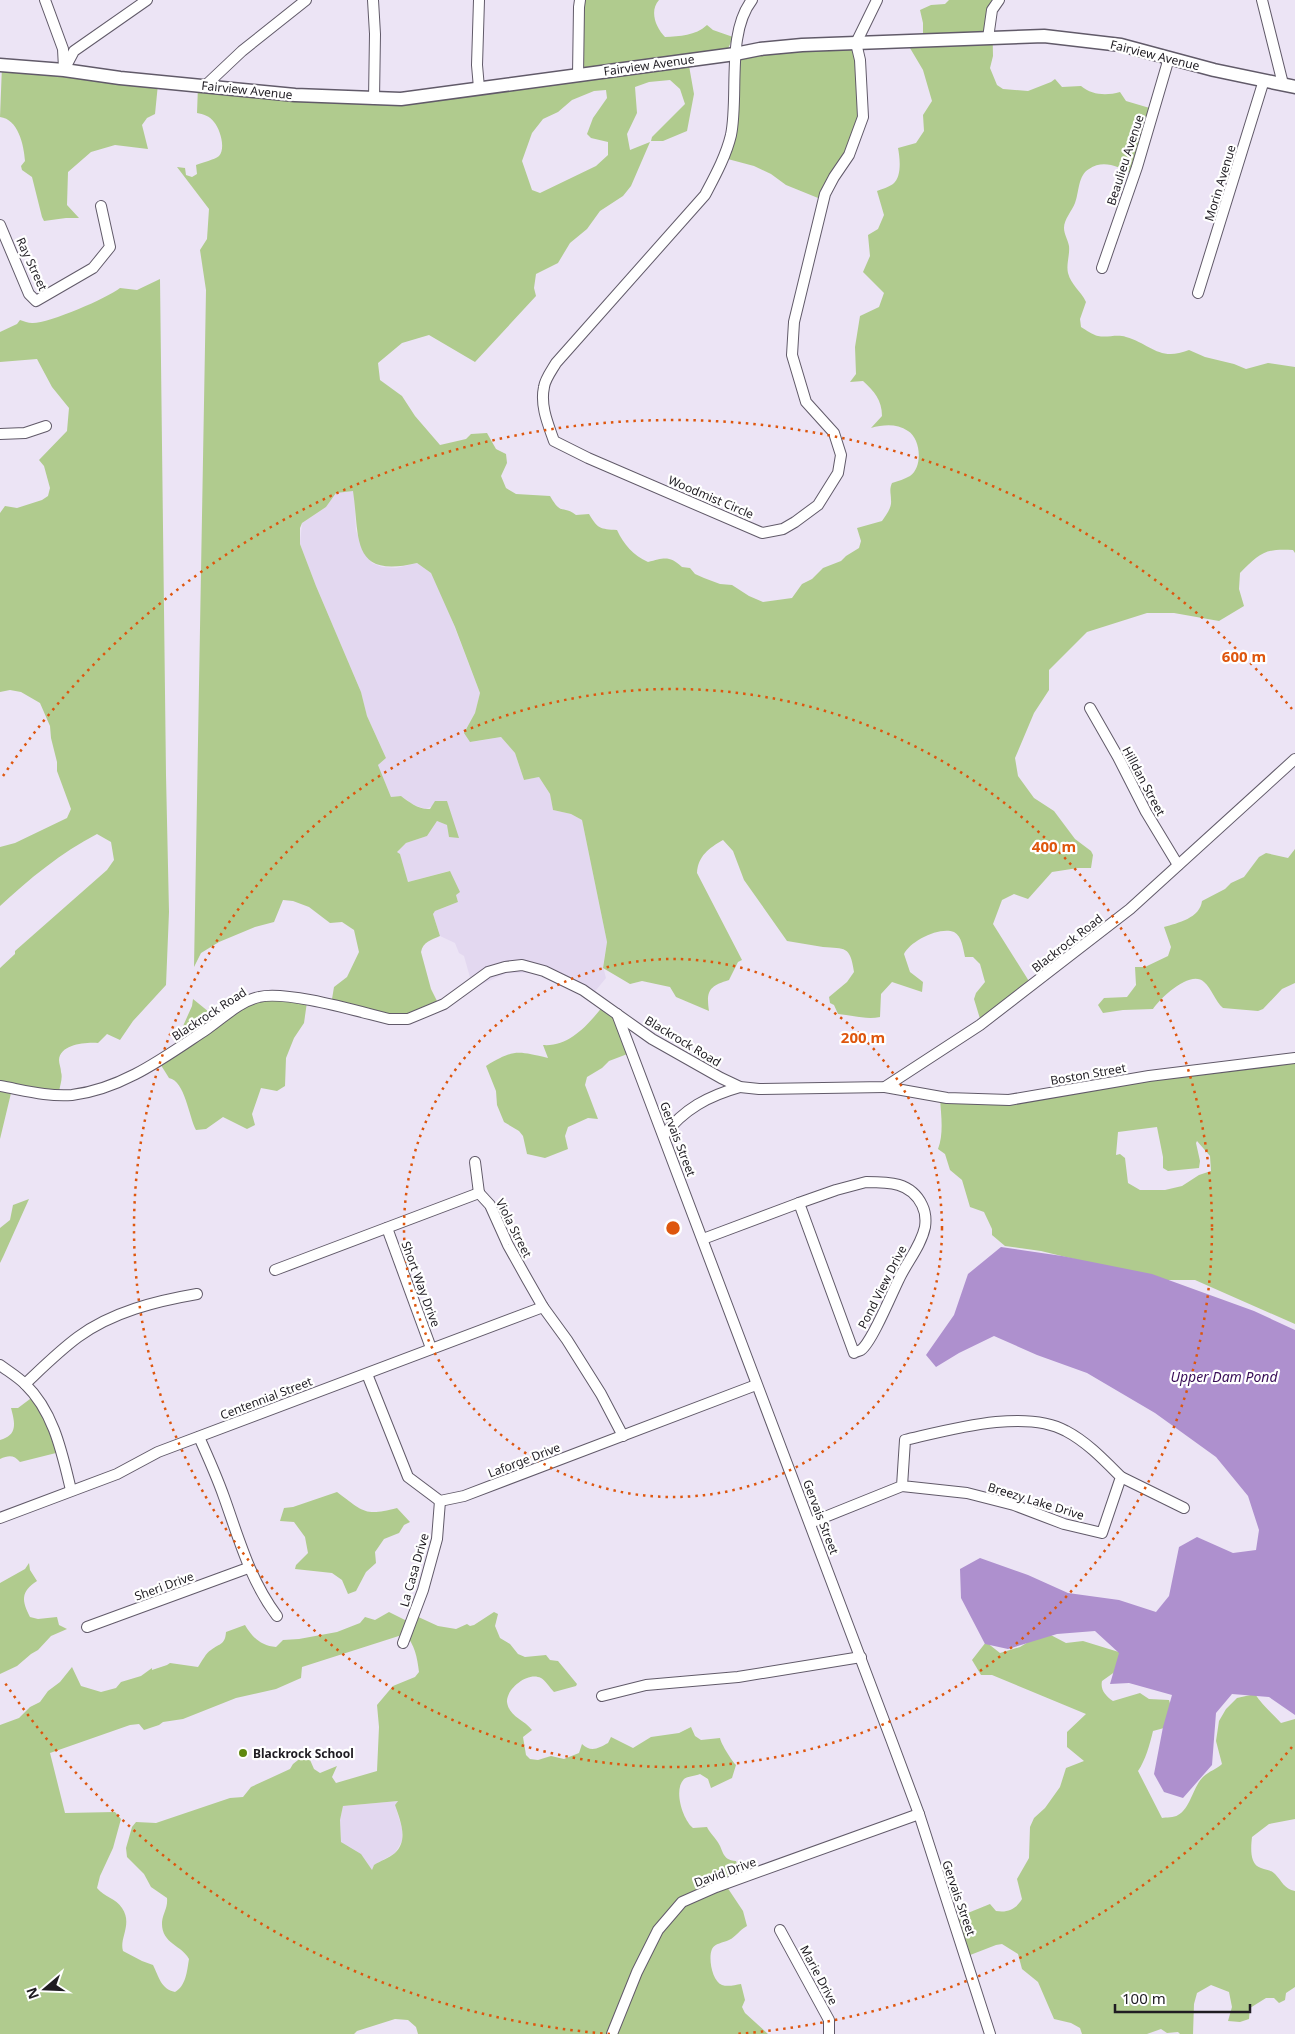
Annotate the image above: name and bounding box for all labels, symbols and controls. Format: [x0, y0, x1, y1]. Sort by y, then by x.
street label: Fairview Avenue [1109, 36, 1202, 74]
street label: Fairview Avenue [603, 50, 696, 80]
street label: Fairview Avenue [201, 77, 294, 103]
street label: Beaulieu Avenue [1102, 112, 1148, 207]
street label: Morin Avenue [1200, 143, 1240, 223]
street label: Ray Street [12, 235, 52, 294]
street label: Woodmist Circle [666, 471, 757, 523]
text: 600 m [1222, 646, 1266, 666]
street label: Hilldan Street [1119, 743, 1170, 819]
text: 400 m [1032, 836, 1076, 856]
street label: Blackrock Road [1028, 910, 1106, 976]
street label: Blackrock Road [168, 983, 250, 1045]
street label: Blackrock Road [642, 1012, 724, 1070]
text: 200 m [841, 1027, 885, 1047]
street label: Boston Street [1049, 1059, 1128, 1089]
street label: Gervais Street [656, 1099, 700, 1179]
street label: Viola Street [492, 1196, 536, 1261]
centre of rings [664, 1219, 682, 1237]
street label: Short Way Drive [398, 1239, 444, 1330]
street label: Pond View Drive [854, 1242, 910, 1332]
water label: Upper Dam Pond [1170, 1367, 1278, 1386]
street label: Centennial Street [218, 1372, 315, 1423]
street label: Laforge Drive [485, 1438, 563, 1482]
street label: Gervais Street [799, 1477, 843, 1557]
street label: Breezy Lake Drive [986, 1478, 1086, 1524]
street label: La Casa Drive [395, 1531, 433, 1609]
street label: Sheri Drive [132, 1567, 196, 1605]
place label: Blackrock School [253, 1745, 354, 1762]
marker: Blackrock School [237, 1747, 249, 1759]
street label: David Drive [692, 1853, 759, 1891]
street label: Gervais Street [938, 1858, 980, 1939]
street label: Marie Drive [796, 1942, 842, 2008]
north arrow [20, 1964, 70, 2014]
scale bar [1115, 1982, 1250, 2014]
text: N [21, 1985, 43, 2002]
text: 100 m [1122, 1988, 1166, 2008]

